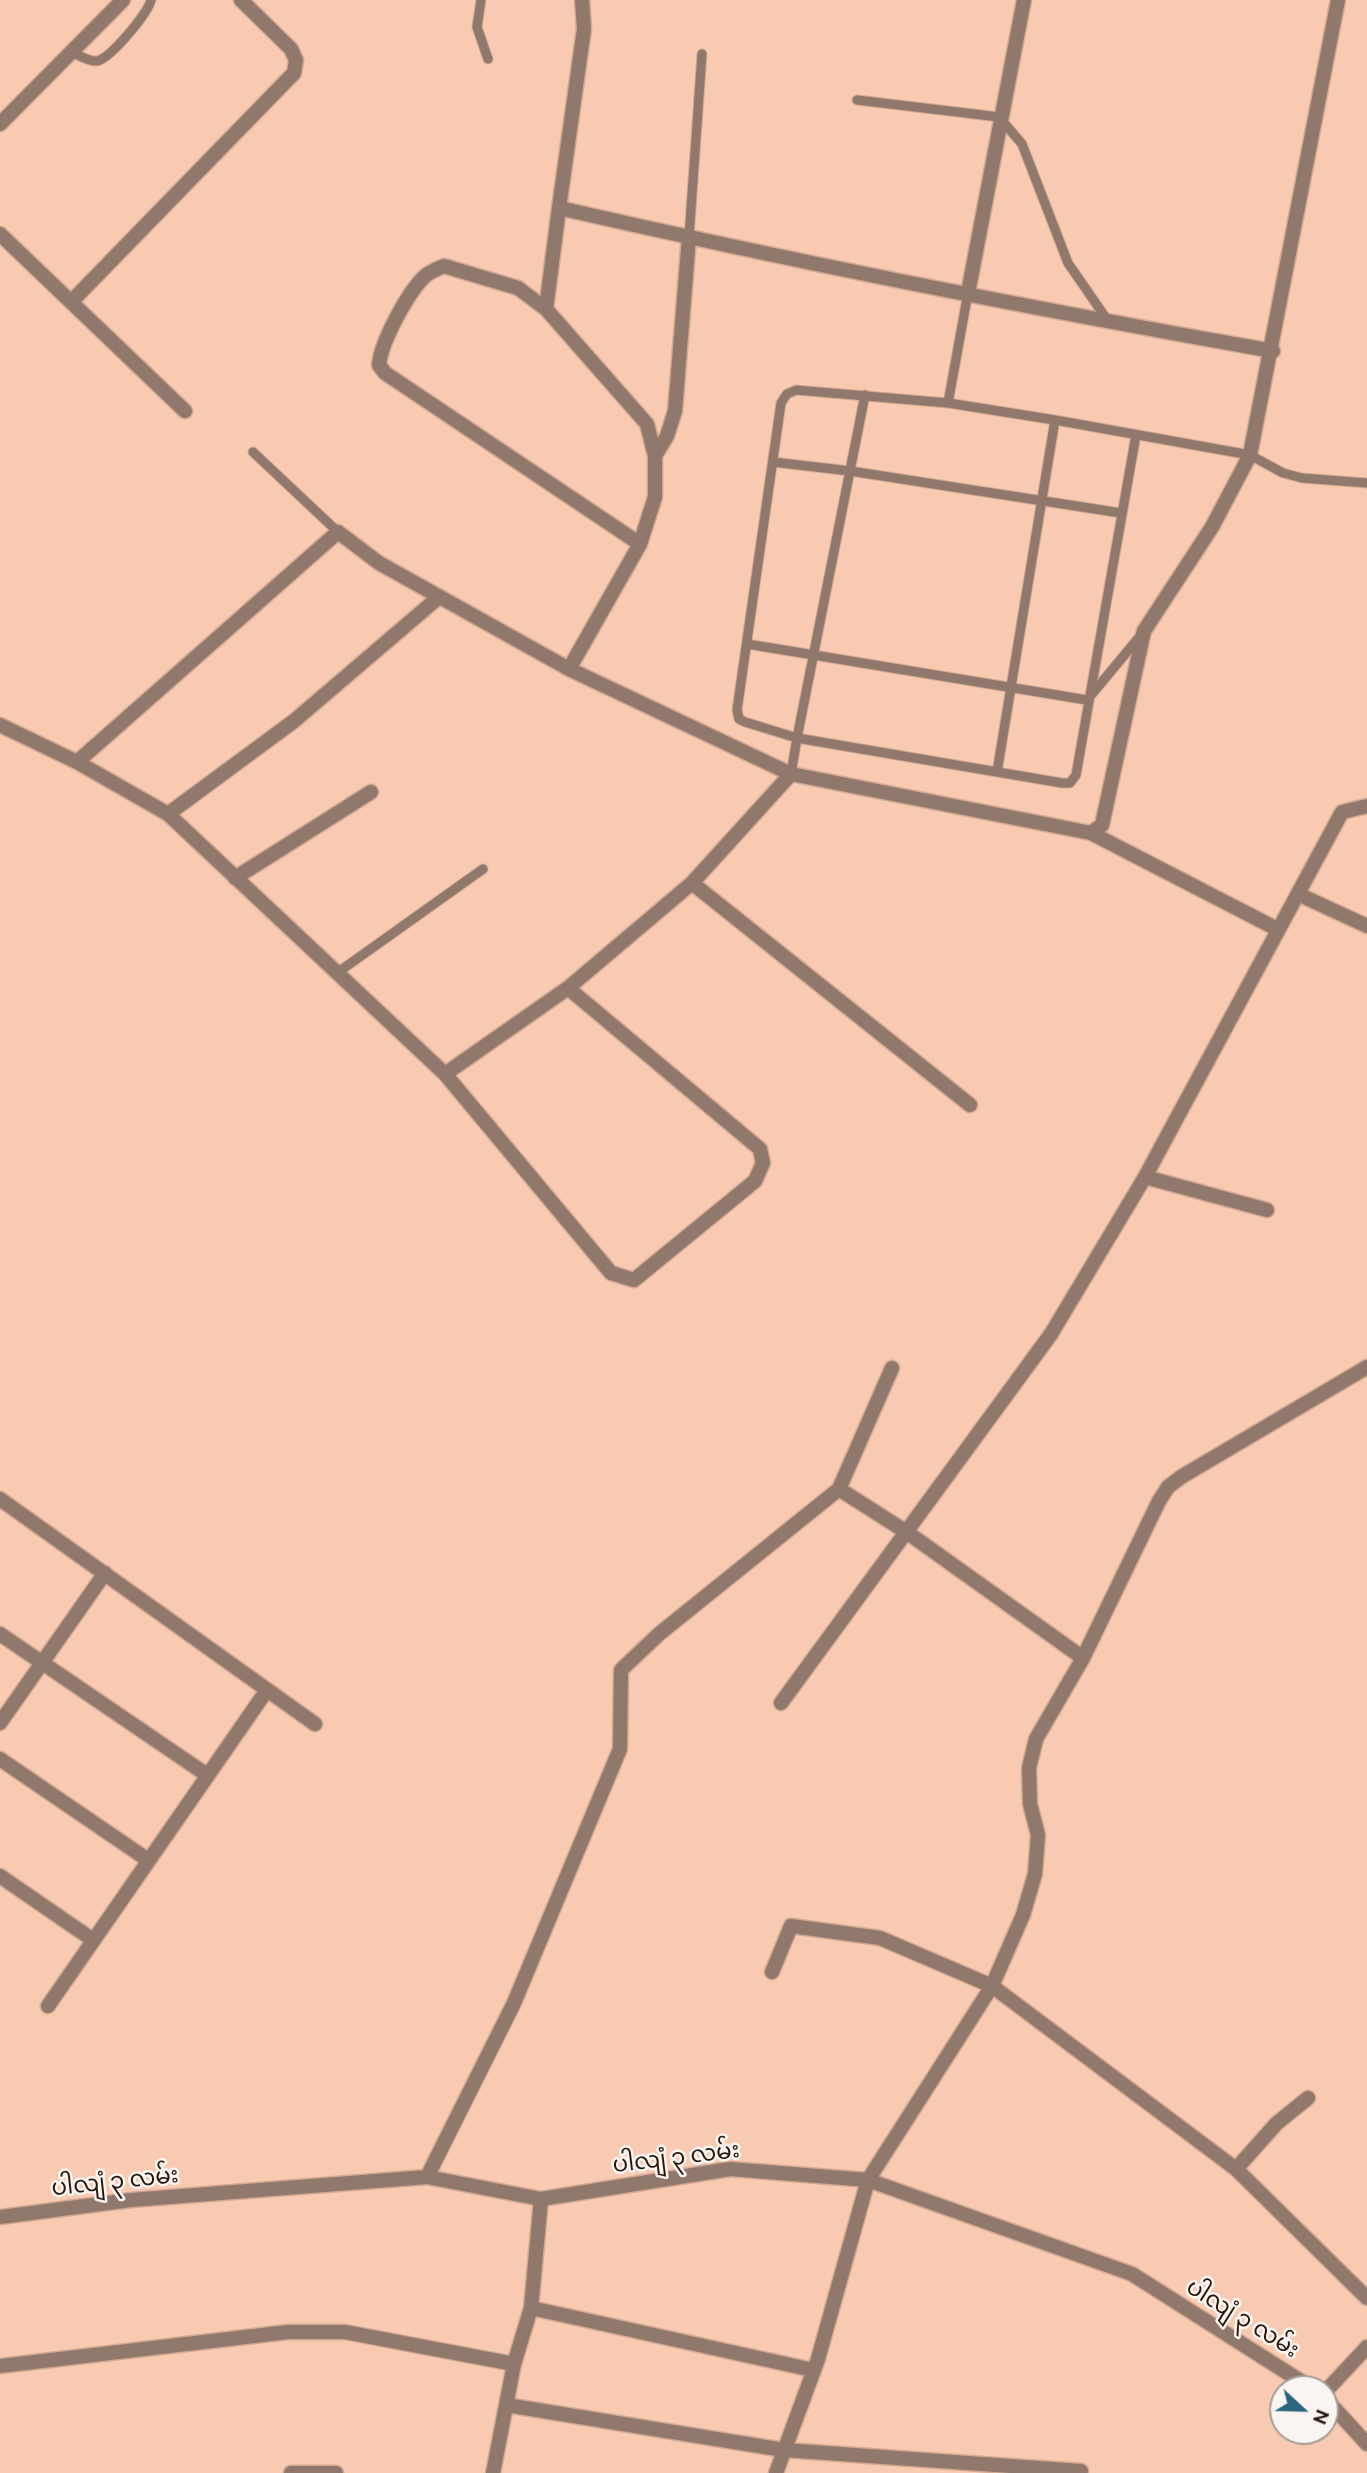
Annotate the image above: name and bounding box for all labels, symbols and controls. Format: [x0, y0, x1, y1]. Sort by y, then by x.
street label: ပါလျံ ၃ လမ်း [611, 2136, 741, 2178]
street label: ပါလျံ ၃ လမ်း [50, 2161, 180, 2201]
street label: ပါလျံ ၃ လမ်း [1182, 2272, 1304, 2364]
north arrow [1269, 2375, 1339, 2445]
text: N [1309, 2406, 1334, 2428]

